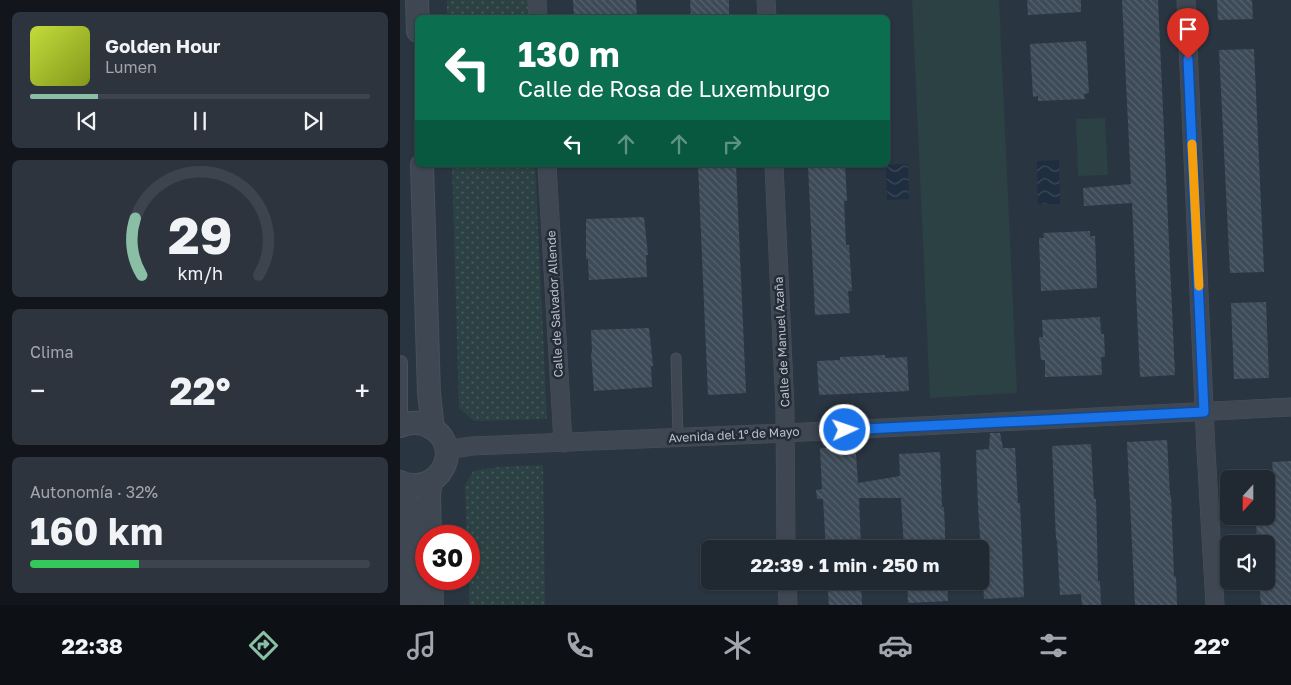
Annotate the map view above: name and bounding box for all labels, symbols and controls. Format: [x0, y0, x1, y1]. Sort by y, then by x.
pin [1167, 8, 1209, 59]
icon: arrive [1174, 15, 1202, 43]
text: 130 m [518, 33, 620, 75]
text: Golden Hour [105, 34, 220, 57]
icon: left [435, 35, 500, 100]
text: Lumen [105, 57, 157, 77]
text: Calle de Rosa de Luxemburgo [518, 75, 830, 102]
icon: previous [73, 107, 101, 135]
icon: pause [186, 107, 214, 135]
icon: next [299, 107, 327, 135]
icon: left [559, 130, 587, 158]
icon: ahead [612, 130, 640, 158]
icon: ahead [665, 130, 693, 158]
icon: right [718, 130, 746, 158]
text: 29 [168, 203, 232, 265]
street label: Calle de Salvador Allende [543, 230, 566, 378]
text: km/h [177, 262, 223, 284]
street label: Calle de Manuel Azaña [771, 276, 792, 408]
text: Clima [30, 342, 74, 362]
text: 22° [169, 368, 231, 413]
text: − [30, 374, 45, 407]
text: + [355, 374, 370, 407]
position arrow [818, 403, 870, 455]
street label: Avenida del 1º de Mayo [668, 424, 800, 445]
north arrow [1220, 470, 1275, 525]
map controls [1220, 470, 1275, 590]
text: Autonomía · 32% [30, 482, 158, 502]
text: 160 km [30, 508, 163, 553]
speed limit sign: 30 [415, 525, 480, 590]
button: sound [1220, 535, 1275, 590]
text: 22:39 · 1 min · 250 m [751, 553, 939, 576]
icon: directions [246, 628, 281, 663]
icon: music [404, 628, 439, 663]
icon: phone [562, 628, 597, 663]
icon: climate [720, 628, 755, 663]
icon: car [878, 628, 913, 663]
icon: filters [1036, 628, 1071, 663]
text: 22:38 [62, 632, 123, 659]
text: 22° [1194, 632, 1229, 659]

